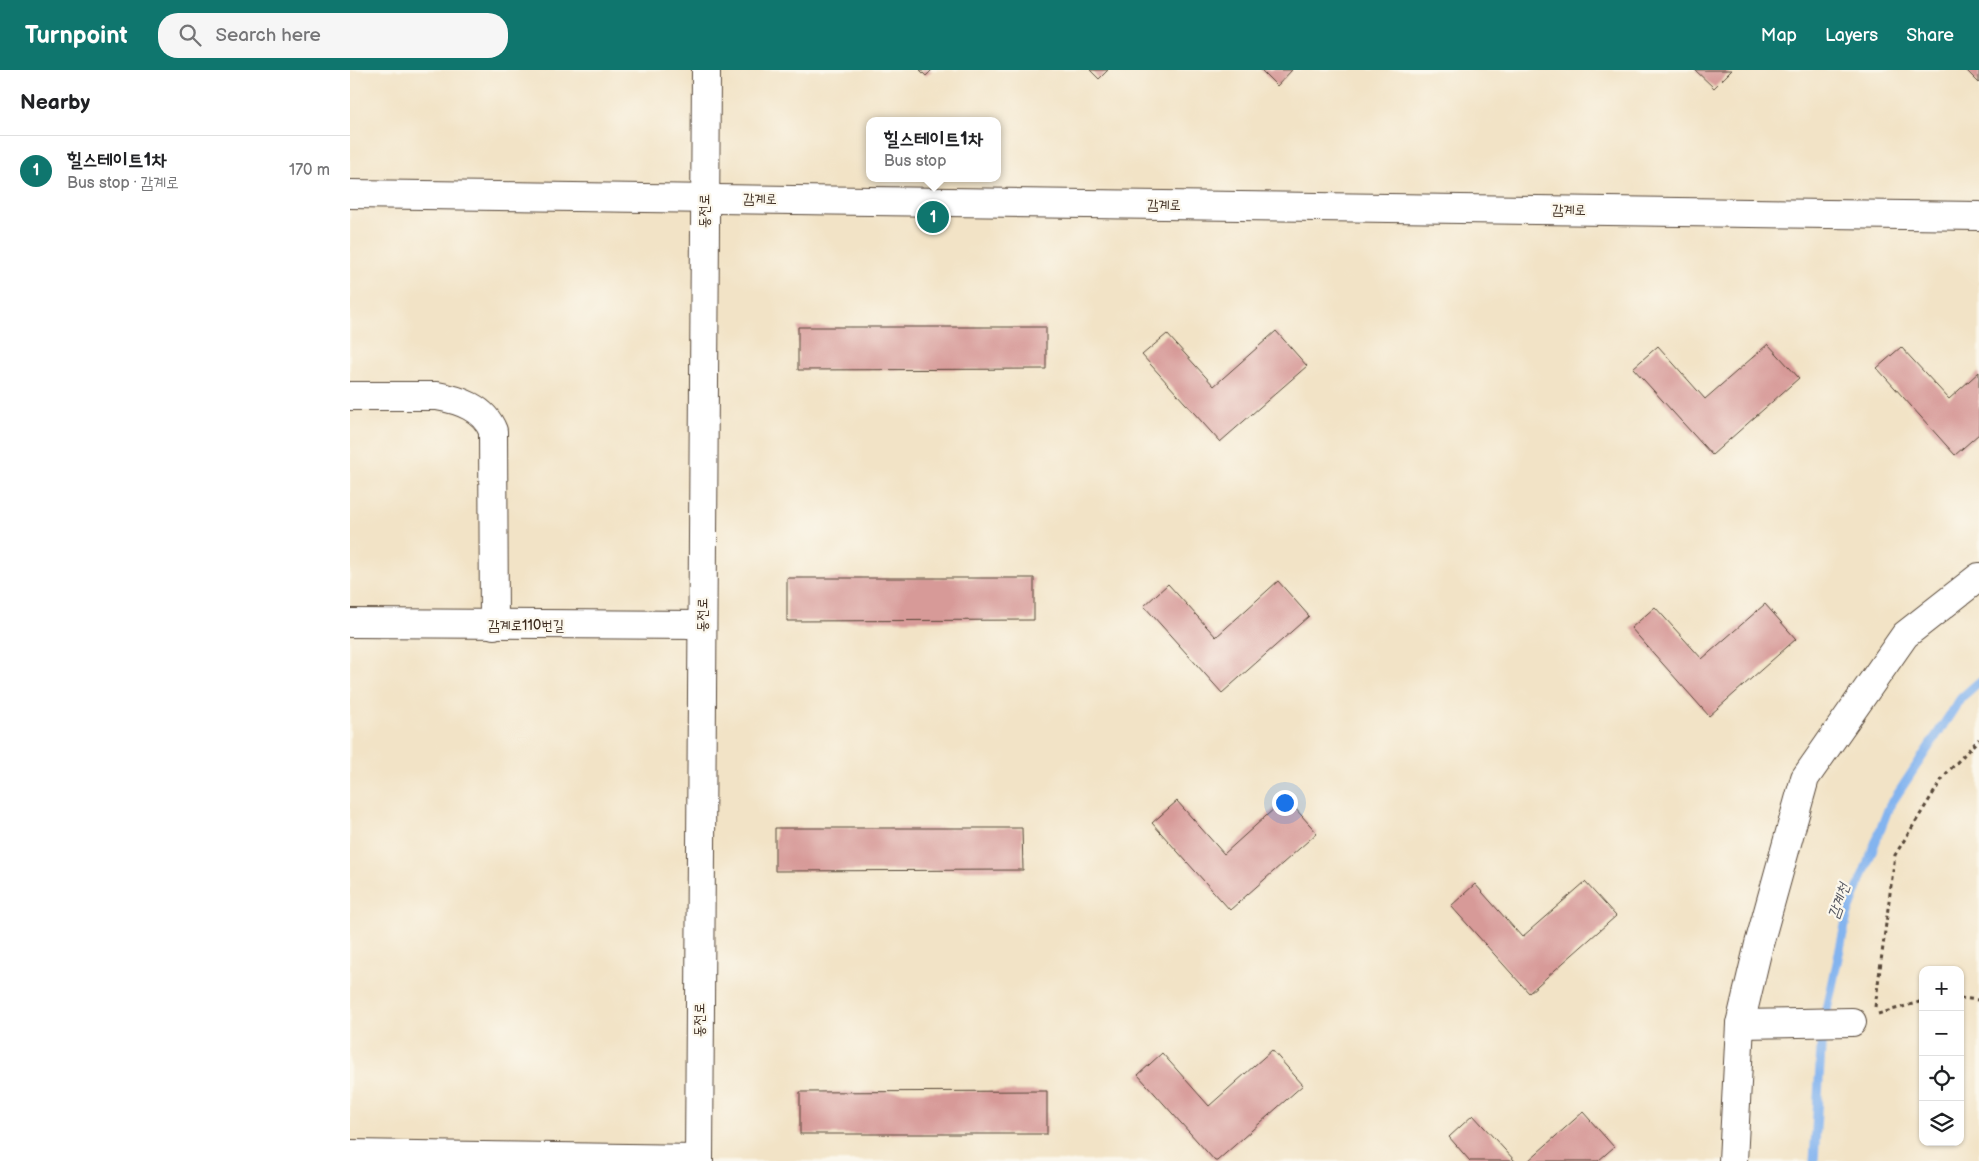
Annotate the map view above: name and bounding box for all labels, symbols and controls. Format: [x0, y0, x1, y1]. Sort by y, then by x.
search box [158, 13, 508, 58]
text: Turnpoint [25, 21, 128, 50]
icon: search [176, 21, 204, 49]
text: Search here [216, 24, 321, 47]
text: Map [1761, 25, 1797, 46]
text: Layers [1825, 25, 1878, 46]
text: Share [1906, 25, 1954, 46]
text: Nearby [20, 90, 90, 115]
popup [866, 117, 1001, 182]
text: 힐스테이트1차 [884, 128, 983, 151]
text: 힐스테이트1차 [67, 149, 167, 172]
text: Bus stop [884, 152, 946, 171]
text: 1 [33, 161, 39, 180]
text: 170 m [289, 161, 330, 180]
text: Bus stop · 감계로 [67, 174, 179, 193]
street label: 감계로 [743, 190, 777, 208]
street label: 동전로 [696, 194, 713, 228]
street label: 감계로 [1147, 196, 1181, 214]
pin: 1 [917, 198, 949, 236]
street label: 감계로 [1552, 201, 1586, 219]
street label: 동전로 [694, 598, 711, 632]
street label: 감계로110번길 [488, 617, 564, 634]
your location [1272, 790, 1298, 816]
water label: 감계천 [1824, 879, 1855, 921]
map controls [1919, 966, 1964, 1146]
button: + [1919, 966, 1964, 1011]
street label: 동전로 [691, 1003, 708, 1037]
button: − [1919, 1011, 1964, 1056]
button: locate [1919, 1056, 1964, 1101]
button: layers [1919, 1101, 1964, 1146]

